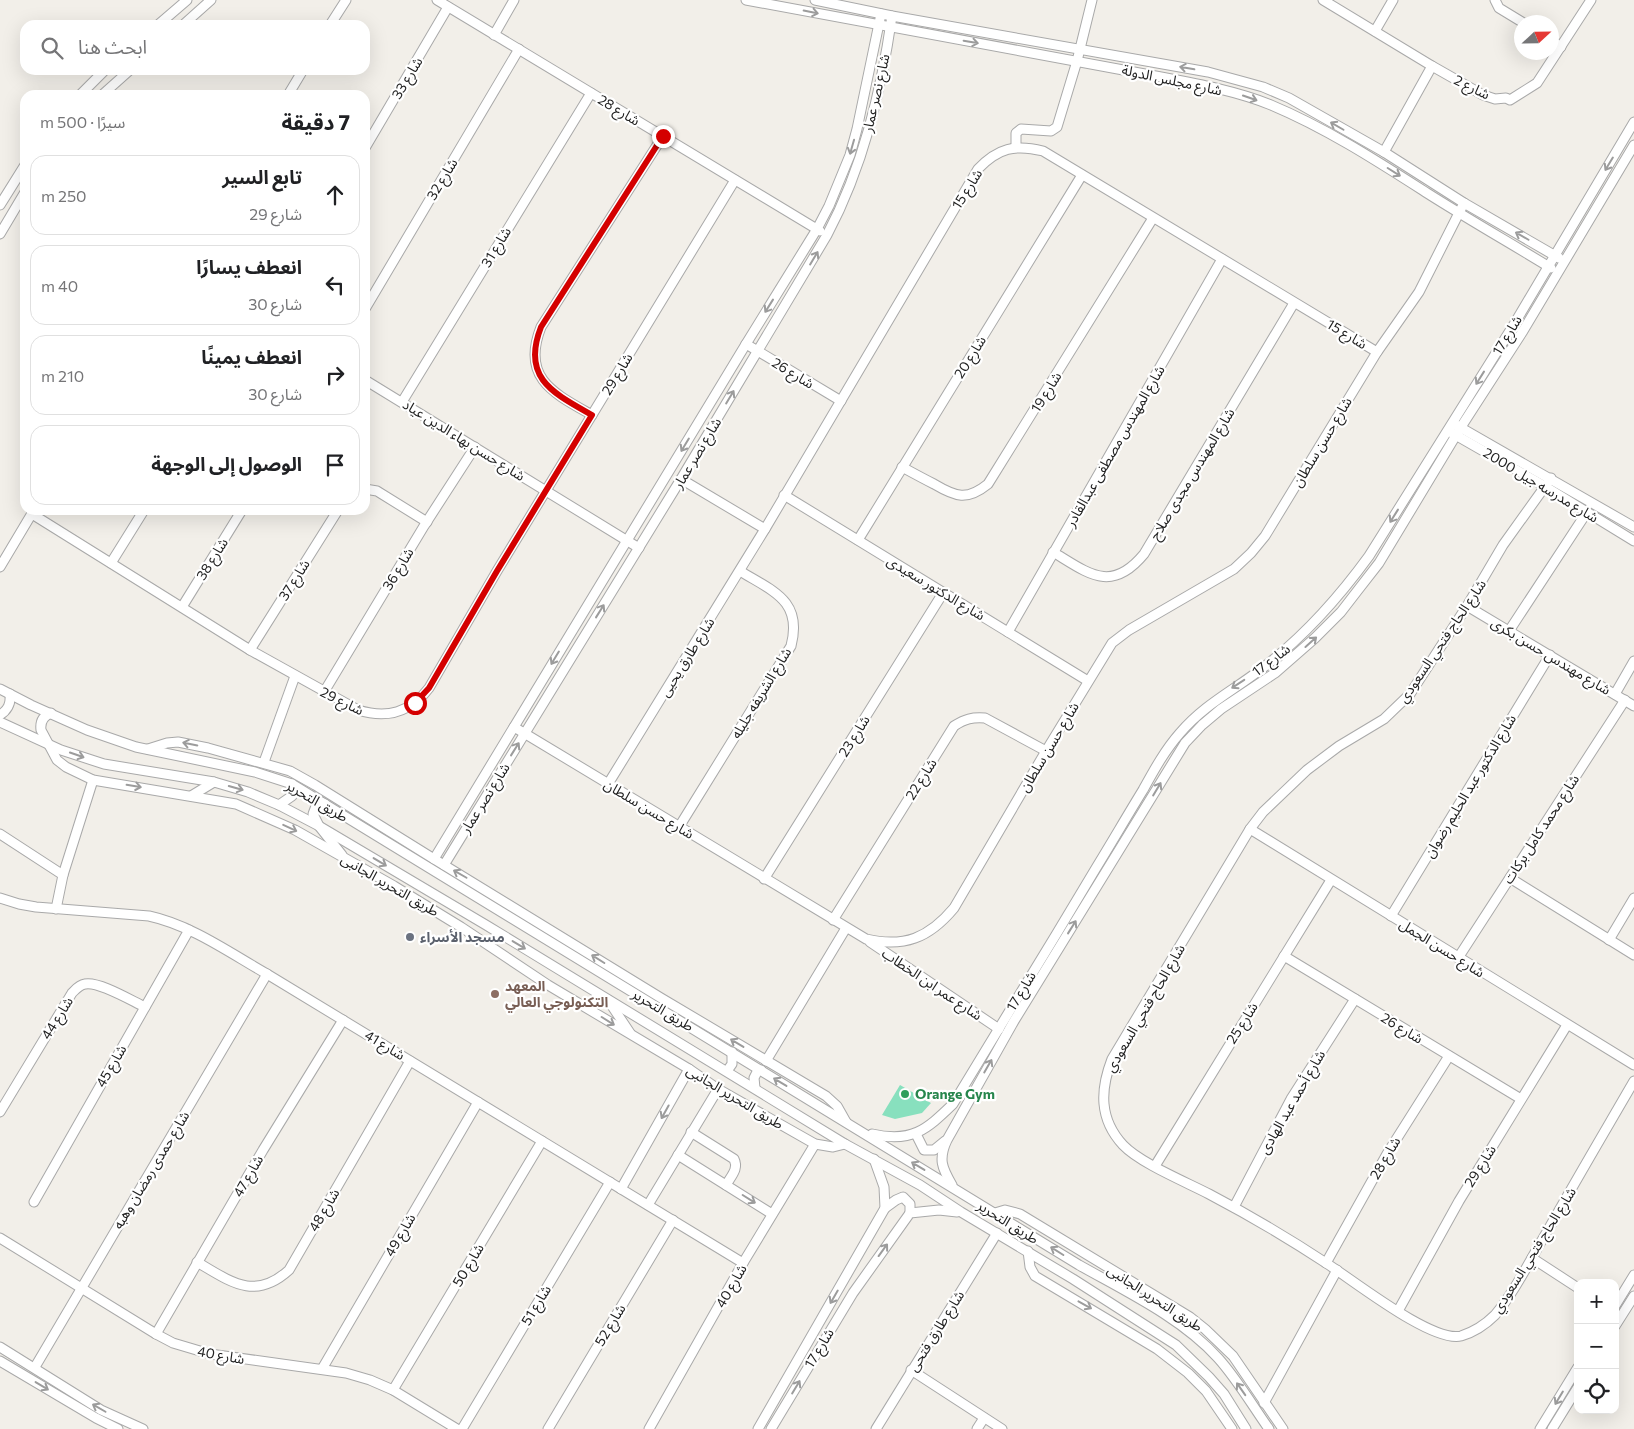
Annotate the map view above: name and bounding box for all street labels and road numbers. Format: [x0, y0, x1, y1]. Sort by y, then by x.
street label: شارع نصر عمار [858, 52, 896, 135]
street label: شارع 33 [387, 54, 428, 103]
street label: شارع مجلس الدولة [1120, 61, 1224, 101]
street label: شارع 2 [1450, 71, 1493, 105]
street label: شارع 28 [594, 90, 643, 131]
street label: شارع 32 [423, 155, 463, 204]
street label: شارع 15 [948, 166, 988, 213]
street label: شارع 31 [477, 224, 517, 272]
street label: شارع 17 [1488, 312, 1528, 359]
street label: شارع 15 [1322, 315, 1371, 355]
street label: شارع 20 [950, 332, 992, 383]
street label: شارع 29 [597, 350, 638, 399]
street label: شارع 26 [768, 353, 817, 394]
street label: شارع المهندس مصطفى عبدالقادر [1061, 362, 1170, 532]
street label: شارع 19 [1027, 368, 1067, 417]
street label: شارع حسن سلطان [1288, 394, 1358, 491]
street label: شارع حسن بهاء الدين عياد [398, 395, 529, 487]
street label: شارع المهندس مجدى صلاح [1145, 405, 1240, 544]
street label: شارع نصر عمار [668, 414, 727, 494]
street label: شارع مدرسه جيل 2000 [1479, 443, 1602, 528]
street label: شارع 38 [192, 535, 234, 585]
street label: شارع 36 [378, 544, 419, 595]
street label: شارع الدكتور سعيدى [883, 552, 988, 626]
street label: شارع 37 [274, 556, 315, 605]
street label: شارع الحاج فتحي السعودي [1394, 576, 1492, 707]
street label: شارع مهندس حسن بكرى [1487, 613, 1614, 701]
street label: شارع طارق يحيى [655, 614, 720, 701]
street label: شارع 17 [1248, 640, 1295, 682]
street label: شارع الشريفه جليله [727, 644, 797, 743]
street label: شارع 29 [316, 683, 367, 721]
street label: شارع حسن سلطان [1015, 699, 1085, 796]
street label: شارع الدكتور عبد الحليم رضوان [1420, 711, 1522, 862]
street label: شارع 23 [834, 712, 875, 761]
street label: شارع 22 [901, 755, 942, 804]
street label: شارع نصر عمار [456, 759, 515, 838]
street label: شارع محمد كامل بركات [1499, 771, 1585, 888]
street label: شارع حسن سلطان [600, 775, 697, 845]
street label: طريق التحرير [281, 776, 351, 827]
street label: طريق التحرير الجانبى [337, 850, 442, 921]
street label: شارع حسن الجمل [1395, 915, 1488, 983]
street label: شارع الحاج فتحي السعودي [1101, 941, 1191, 1076]
street label: شارع عمر ابن الخطاب [877, 944, 986, 1026]
street label: شارع 17 [1002, 968, 1042, 1015]
street label: طريق التحرير [628, 984, 697, 1036]
street label: شارع 44 [37, 993, 79, 1044]
street label: شارع 25 [1222, 999, 1263, 1048]
street label: شارع 26 [1377, 1008, 1426, 1049]
street label: شارع 41 [361, 1026, 408, 1066]
street label: شارع 45 [92, 1041, 132, 1092]
street label: شارع أحمد عبد الهادى [1255, 1047, 1331, 1158]
street label: طريق التحرير الجانبى [683, 1061, 787, 1134]
street label: شارع حمدى رمضان وهبه [109, 1108, 195, 1233]
street label: شارع 28 [1366, 1133, 1406, 1184]
street label: شارع 29 [1460, 1142, 1502, 1191]
street label: شارع 47 [229, 1152, 269, 1201]
street label: شارع الحاج فتحي السعودي [1488, 1184, 1582, 1317]
street label: شارع 48 [304, 1185, 345, 1236]
street label: طريق التحرير [973, 1196, 1042, 1249]
street label: شارع 49 [380, 1210, 421, 1261]
street label: شارع 50 [448, 1240, 490, 1291]
street label: طريق التحرير الجانبى [1103, 1260, 1206, 1336]
street label: شارع 40 [711, 1261, 752, 1312]
street label: شارع 51 [517, 1281, 557, 1330]
street label: شارع طارق فتحى [904, 1287, 970, 1376]
street label: شارع 52 [590, 1301, 631, 1350]
street label: شارع 17 [800, 1325, 840, 1372]
street label: شارع 40 [196, 1342, 246, 1370]

